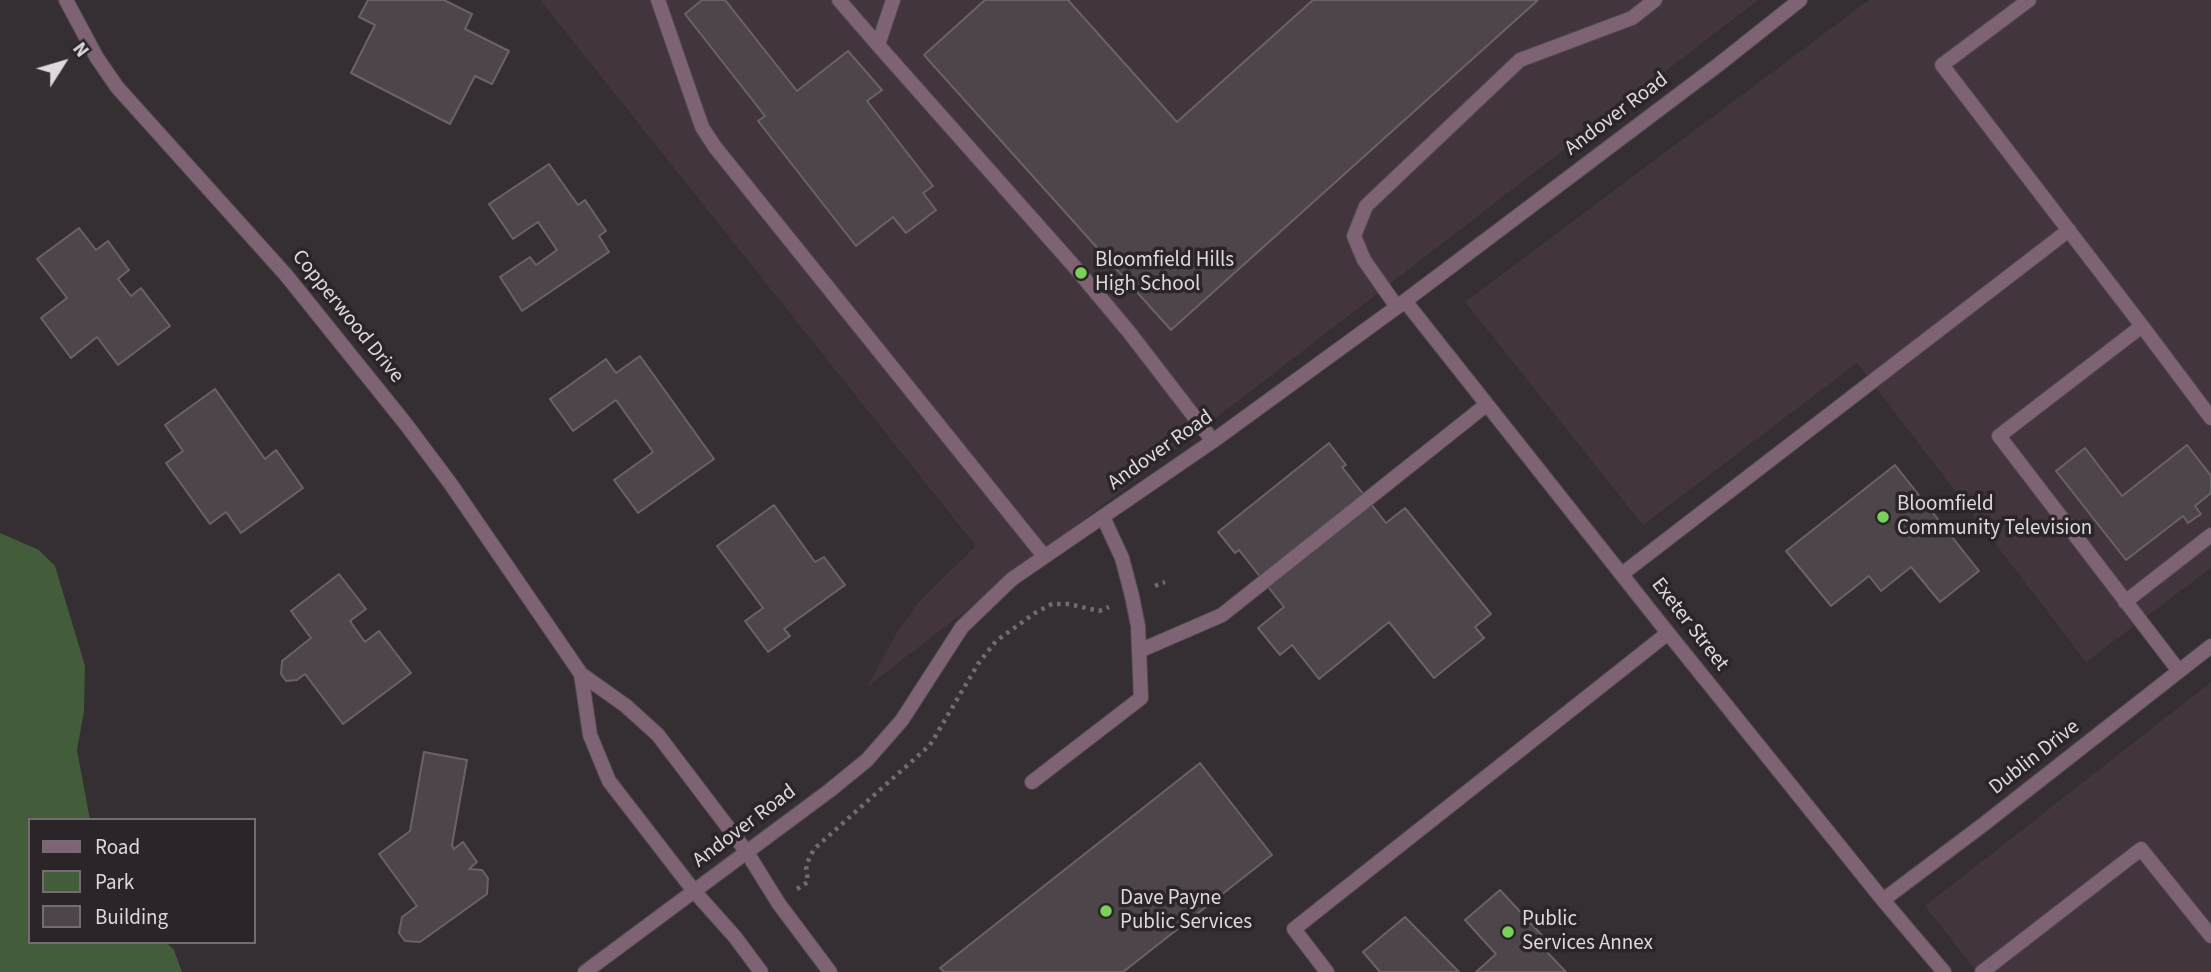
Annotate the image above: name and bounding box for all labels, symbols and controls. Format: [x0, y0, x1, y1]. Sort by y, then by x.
north arrow [28, 28, 98, 98]
text: N [66, 37, 95, 63]
street label: Andover Road [1560, 68, 1674, 162]
street label: Copperwood Drive [286, 245, 408, 389]
place label: Bloomfield Hills High School [1095, 248, 1234, 298]
marker: Bloomfield Hills High School [1073, 265, 1089, 281]
street label: Andover Road [1104, 406, 1218, 496]
place label: Bloomfield Community Television [1897, 492, 2092, 542]
marker: Bloomfield Community Television [1875, 509, 1891, 525]
street label: Exeter Street [1645, 574, 1733, 676]
street label: Dublin Drive [1985, 715, 2085, 801]
street label: Andover Road [688, 780, 802, 874]
legend [28, 818, 256, 944]
text: Road [95, 832, 140, 862]
text: Park [95, 867, 134, 897]
place label: Dave Payne Public Services [1120, 886, 1252, 936]
text: Building [95, 902, 168, 932]
marker: Dave Payne Public Services [1098, 903, 1114, 919]
place label: Public Services Annex [1522, 907, 1653, 957]
marker: Public Services Annex [1500, 924, 1516, 940]

